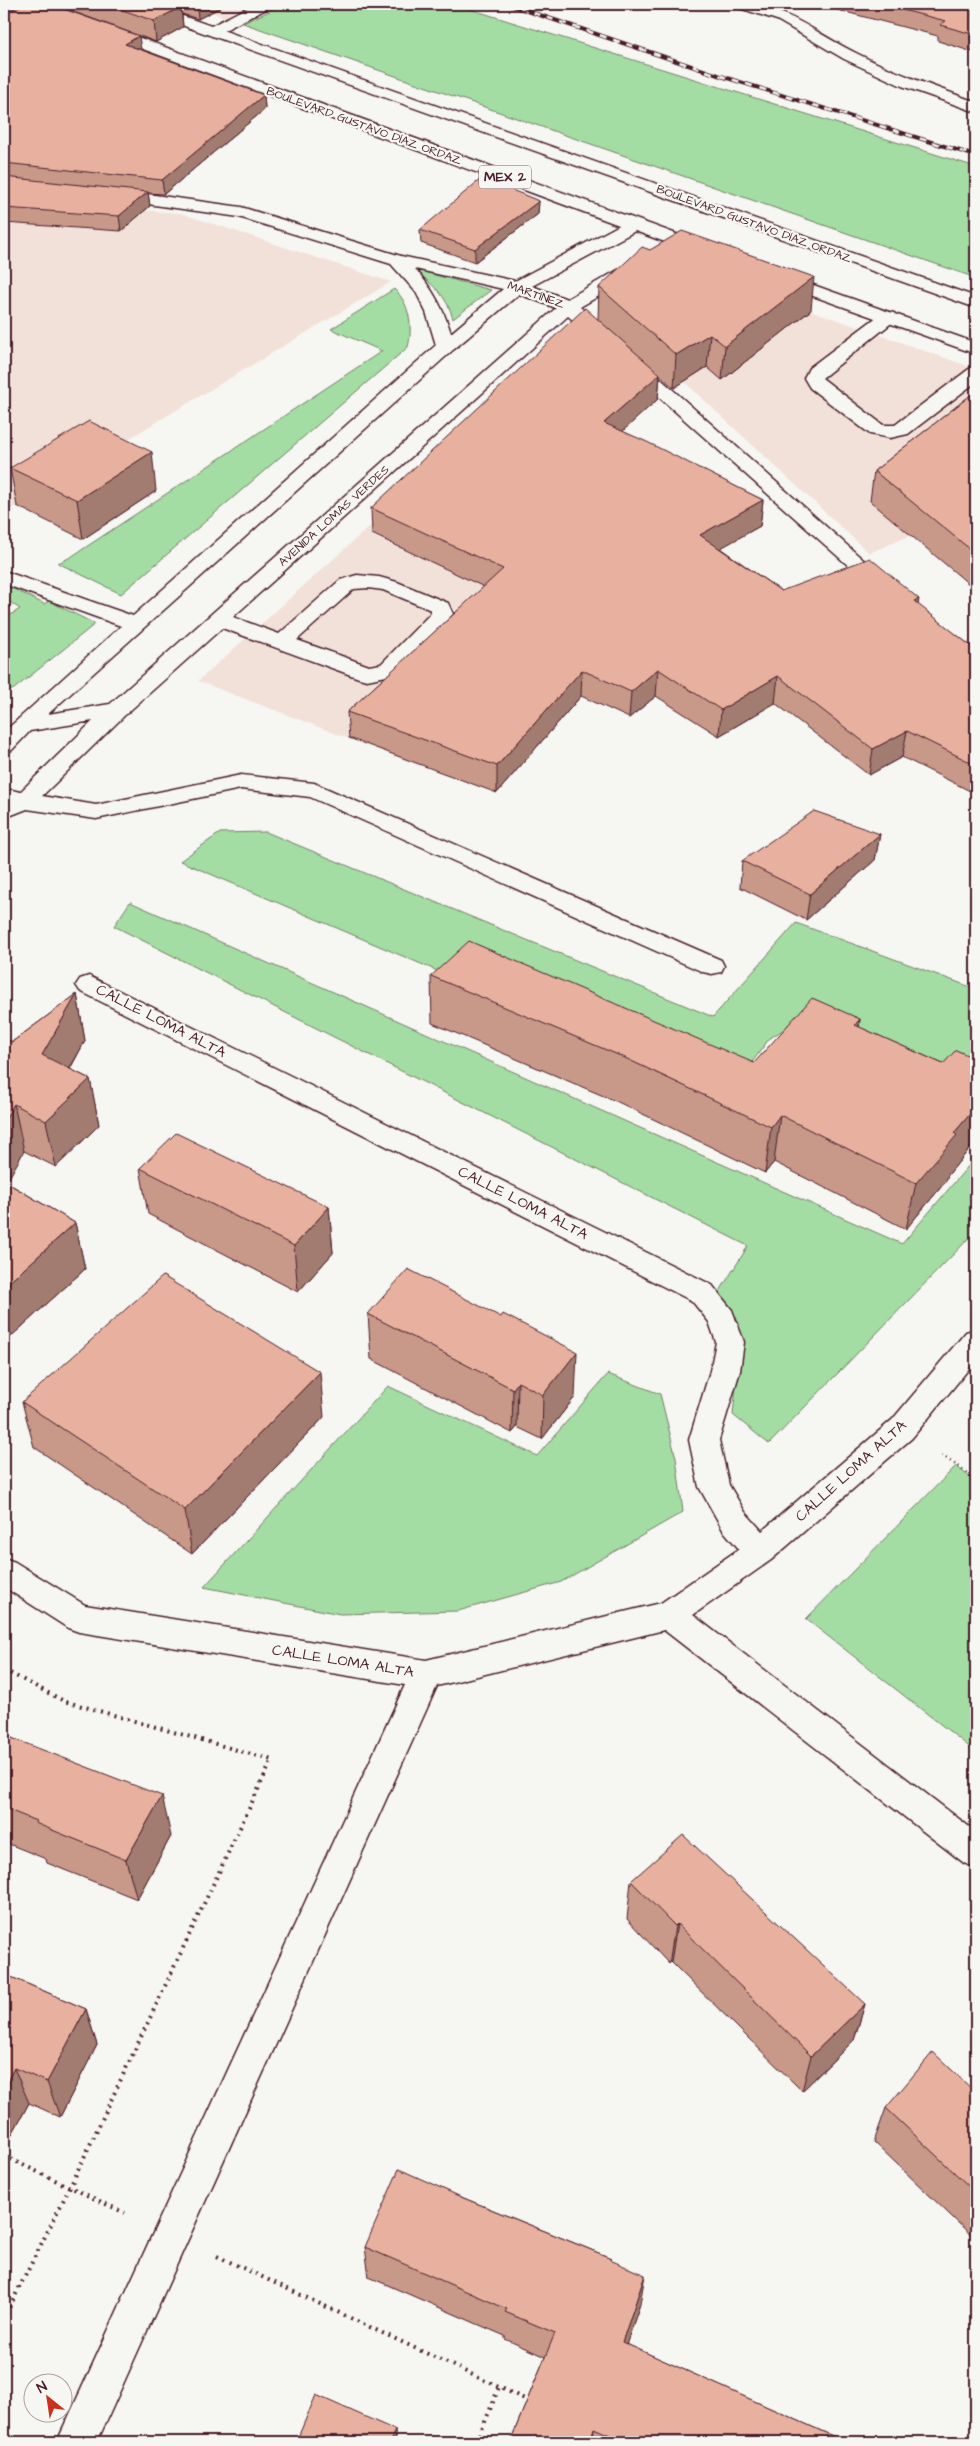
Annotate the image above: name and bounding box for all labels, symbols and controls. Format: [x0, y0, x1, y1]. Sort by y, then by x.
street label: BOULEVARD GUSTAVO DÍAZ ORDAZ [264, 83, 464, 169]
road number: MEX 2 [479, 166, 531, 188]
street label: BOULEVARD GUSTAVO DÍAZ ORDAZ [654, 181, 854, 267]
street label: MARTÍNEZ [505, 277, 567, 313]
street label: AVENIDA LOMAS VERDES [275, 461, 393, 571]
street label: CALLE LOMA ALTA [92, 979, 230, 1063]
street label: CALLE LOMA ALTA [454, 1161, 592, 1245]
street label: CALLE LOMA ALTA [791, 1415, 912, 1527]
street label: CALLE LOMA ALTA [271, 1639, 416, 1683]
north arrow [22, 2374, 72, 2424]
text: N [33, 2377, 51, 2398]

